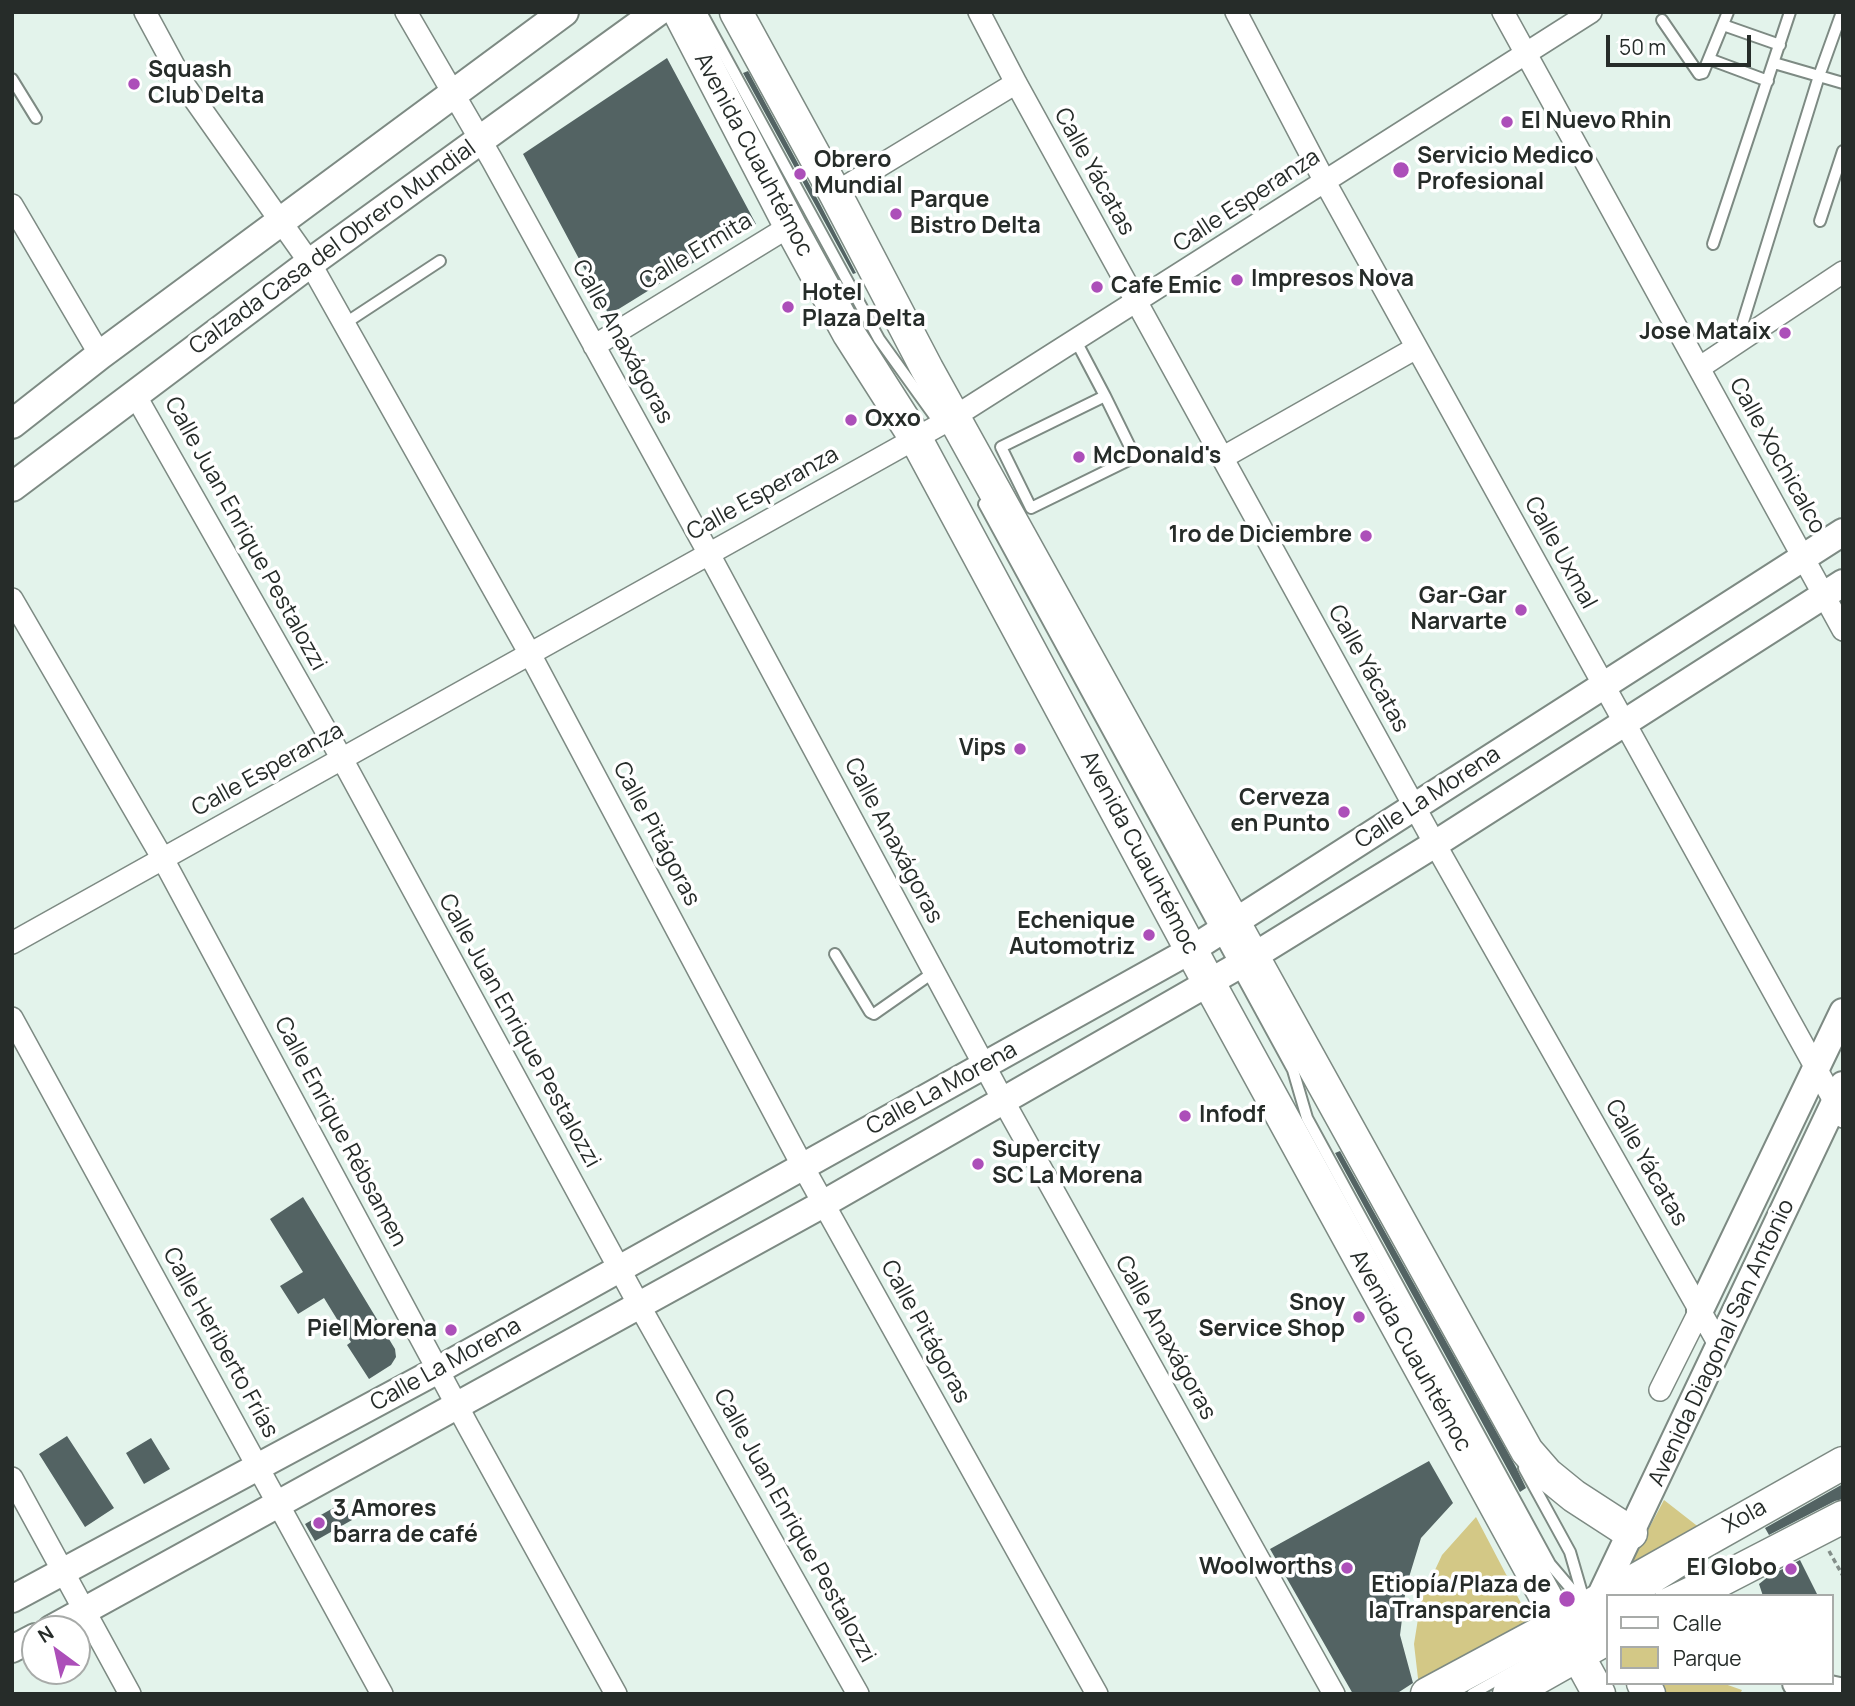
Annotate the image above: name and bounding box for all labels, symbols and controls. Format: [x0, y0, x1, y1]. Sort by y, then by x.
scale bar [1610, 21, 1755, 65]
text: 50 m [1619, 33, 1666, 61]
street label: Avenida Cuauhtémoc [688, 49, 818, 261]
place label: Squash Club Delta [148, 57, 264, 111]
marker: Squash Club Delta [126, 76, 142, 92]
street label: Calle Yácatas [1048, 104, 1140, 240]
place label: El Nuevo Rhin [1521, 108, 1671, 136]
marker: El Nuevo Rhin [1499, 114, 1515, 130]
street label: Calzada Casa del Obrero Mundial [184, 135, 482, 361]
street label: Calle Esperanza [1169, 143, 1325, 259]
place label: Servicio Medico Profesional [1417, 143, 1594, 197]
place label: Obrero Mundial [814, 147, 903, 201]
marker: Servicio Medico Profesional [1391, 160, 1411, 180]
marker: Obrero Mundial [792, 166, 808, 182]
place label: Parque Bistro Delta [910, 187, 1041, 241]
marker: Parque Bistro Delta [888, 206, 904, 222]
street label: Calle Ermita [635, 208, 757, 296]
street label: Calle Anaxágoras [565, 255, 679, 429]
place label: Impresos Nova [1251, 266, 1414, 294]
marker: Impresos Nova [1229, 272, 1245, 288]
place label: Cafe Emic [1111, 273, 1222, 301]
marker: Cafe Emic [1089, 279, 1105, 295]
place label: Hotel Plaza Delta [802, 280, 925, 334]
marker: Hotel Plaza Delta [780, 299, 796, 315]
place label: Jose Mataix [1639, 319, 1771, 347]
marker: Jose Mataix [1777, 325, 1793, 341]
street label: Calle Xochicalco [1723, 373, 1831, 539]
street label: Calle Juan Enrique Pestalozzi [158, 392, 332, 676]
place label: Oxxo [865, 406, 921, 434]
marker: Oxxo [843, 412, 859, 428]
street label: Calle Esperanza [682, 441, 844, 547]
place label: McDonald's [1093, 443, 1221, 471]
marker: McDonald's [1071, 449, 1087, 465]
street label: Calle Uxmal [1518, 492, 1602, 614]
place label: 1ro de Diciembre [1168, 522, 1352, 550]
marker: 1ro de Diciembre [1358, 528, 1374, 544]
place label: Gar-Gar Narvarte [1410, 583, 1507, 637]
street label: Calle Yácatas [1322, 601, 1414, 737]
marker: Gar-Gar Narvarte [1513, 602, 1529, 618]
street label: Calle Esperanza [187, 717, 349, 823]
place label: Vips [959, 735, 1006, 763]
marker: Vips [1012, 741, 1028, 757]
street label: Calle La Morena [1350, 741, 1506, 855]
street label: Avenida Cuauhtémoc [1074, 747, 1204, 959]
street label: Calle Anaxágoras [838, 754, 948, 928]
street label: Calle Pitágoras [606, 757, 706, 911]
place label: Cerveza en Punto [1231, 785, 1330, 839]
marker: Cerveza en Punto [1336, 804, 1352, 820]
street label: Calle Juan Enrique Pestalozzi [432, 889, 606, 1173]
place label: Echenique Automotriz [1009, 908, 1135, 962]
marker: Echenique Automotriz [1141, 927, 1157, 943]
street label: Calle Enrique Rébsamen [268, 1012, 412, 1252]
street label: Calle La Morena [862, 1036, 1022, 1142]
street label: Calle Yácatas [1599, 1095, 1693, 1231]
place label: Infodf [1199, 1102, 1265, 1130]
marker: Infodf [1177, 1108, 1193, 1124]
place label: Supercity SC La Morena [992, 1137, 1143, 1191]
marker: Supercity SC La Morena [970, 1156, 986, 1172]
street label: Avenida Diagonal San Antonio [1643, 1195, 1801, 1491]
street label: Calle Heriberto Frías [156, 1243, 284, 1443]
street label: Avenida Cuauhtémoc [1343, 1245, 1477, 1457]
street label: Calle Anaxágoras [1108, 1251, 1222, 1425]
street label: Calle Pitágoras [874, 1256, 976, 1408]
place label: Snoy Service Shop [1198, 1290, 1345, 1344]
marker: Snoy Service Shop [1351, 1309, 1367, 1325]
street label: Calle La Morena [366, 1312, 526, 1418]
place label: Piel Morena [307, 1316, 437, 1344]
marker: Piel Morena [443, 1322, 459, 1338]
street label: Calle Juan Enrique Pestalozzi [707, 1384, 881, 1668]
street label: Xola [1719, 1494, 1771, 1540]
place label: 3 Amores barra de café [333, 1496, 478, 1550]
marker: 3 Amores barra de café [311, 1515, 327, 1531]
place label: Woolworths [1199, 1554, 1333, 1582]
place label: El Globo [1687, 1555, 1777, 1583]
marker: Woolworths [1339, 1560, 1355, 1576]
marker: El Globo [1783, 1561, 1799, 1577]
place label: Etiopía/Plaza de la Transparencia [1368, 1572, 1551, 1626]
marker: Etiopía/Plaza de la Transparencia [1557, 1589, 1577, 1609]
legend [1606, 1594, 1834, 1685]
text: Calle [1673, 1609, 1722, 1637]
north arrow [21, 1615, 91, 1685]
text: N [33, 1619, 58, 1649]
text: Parque [1673, 1644, 1742, 1672]

